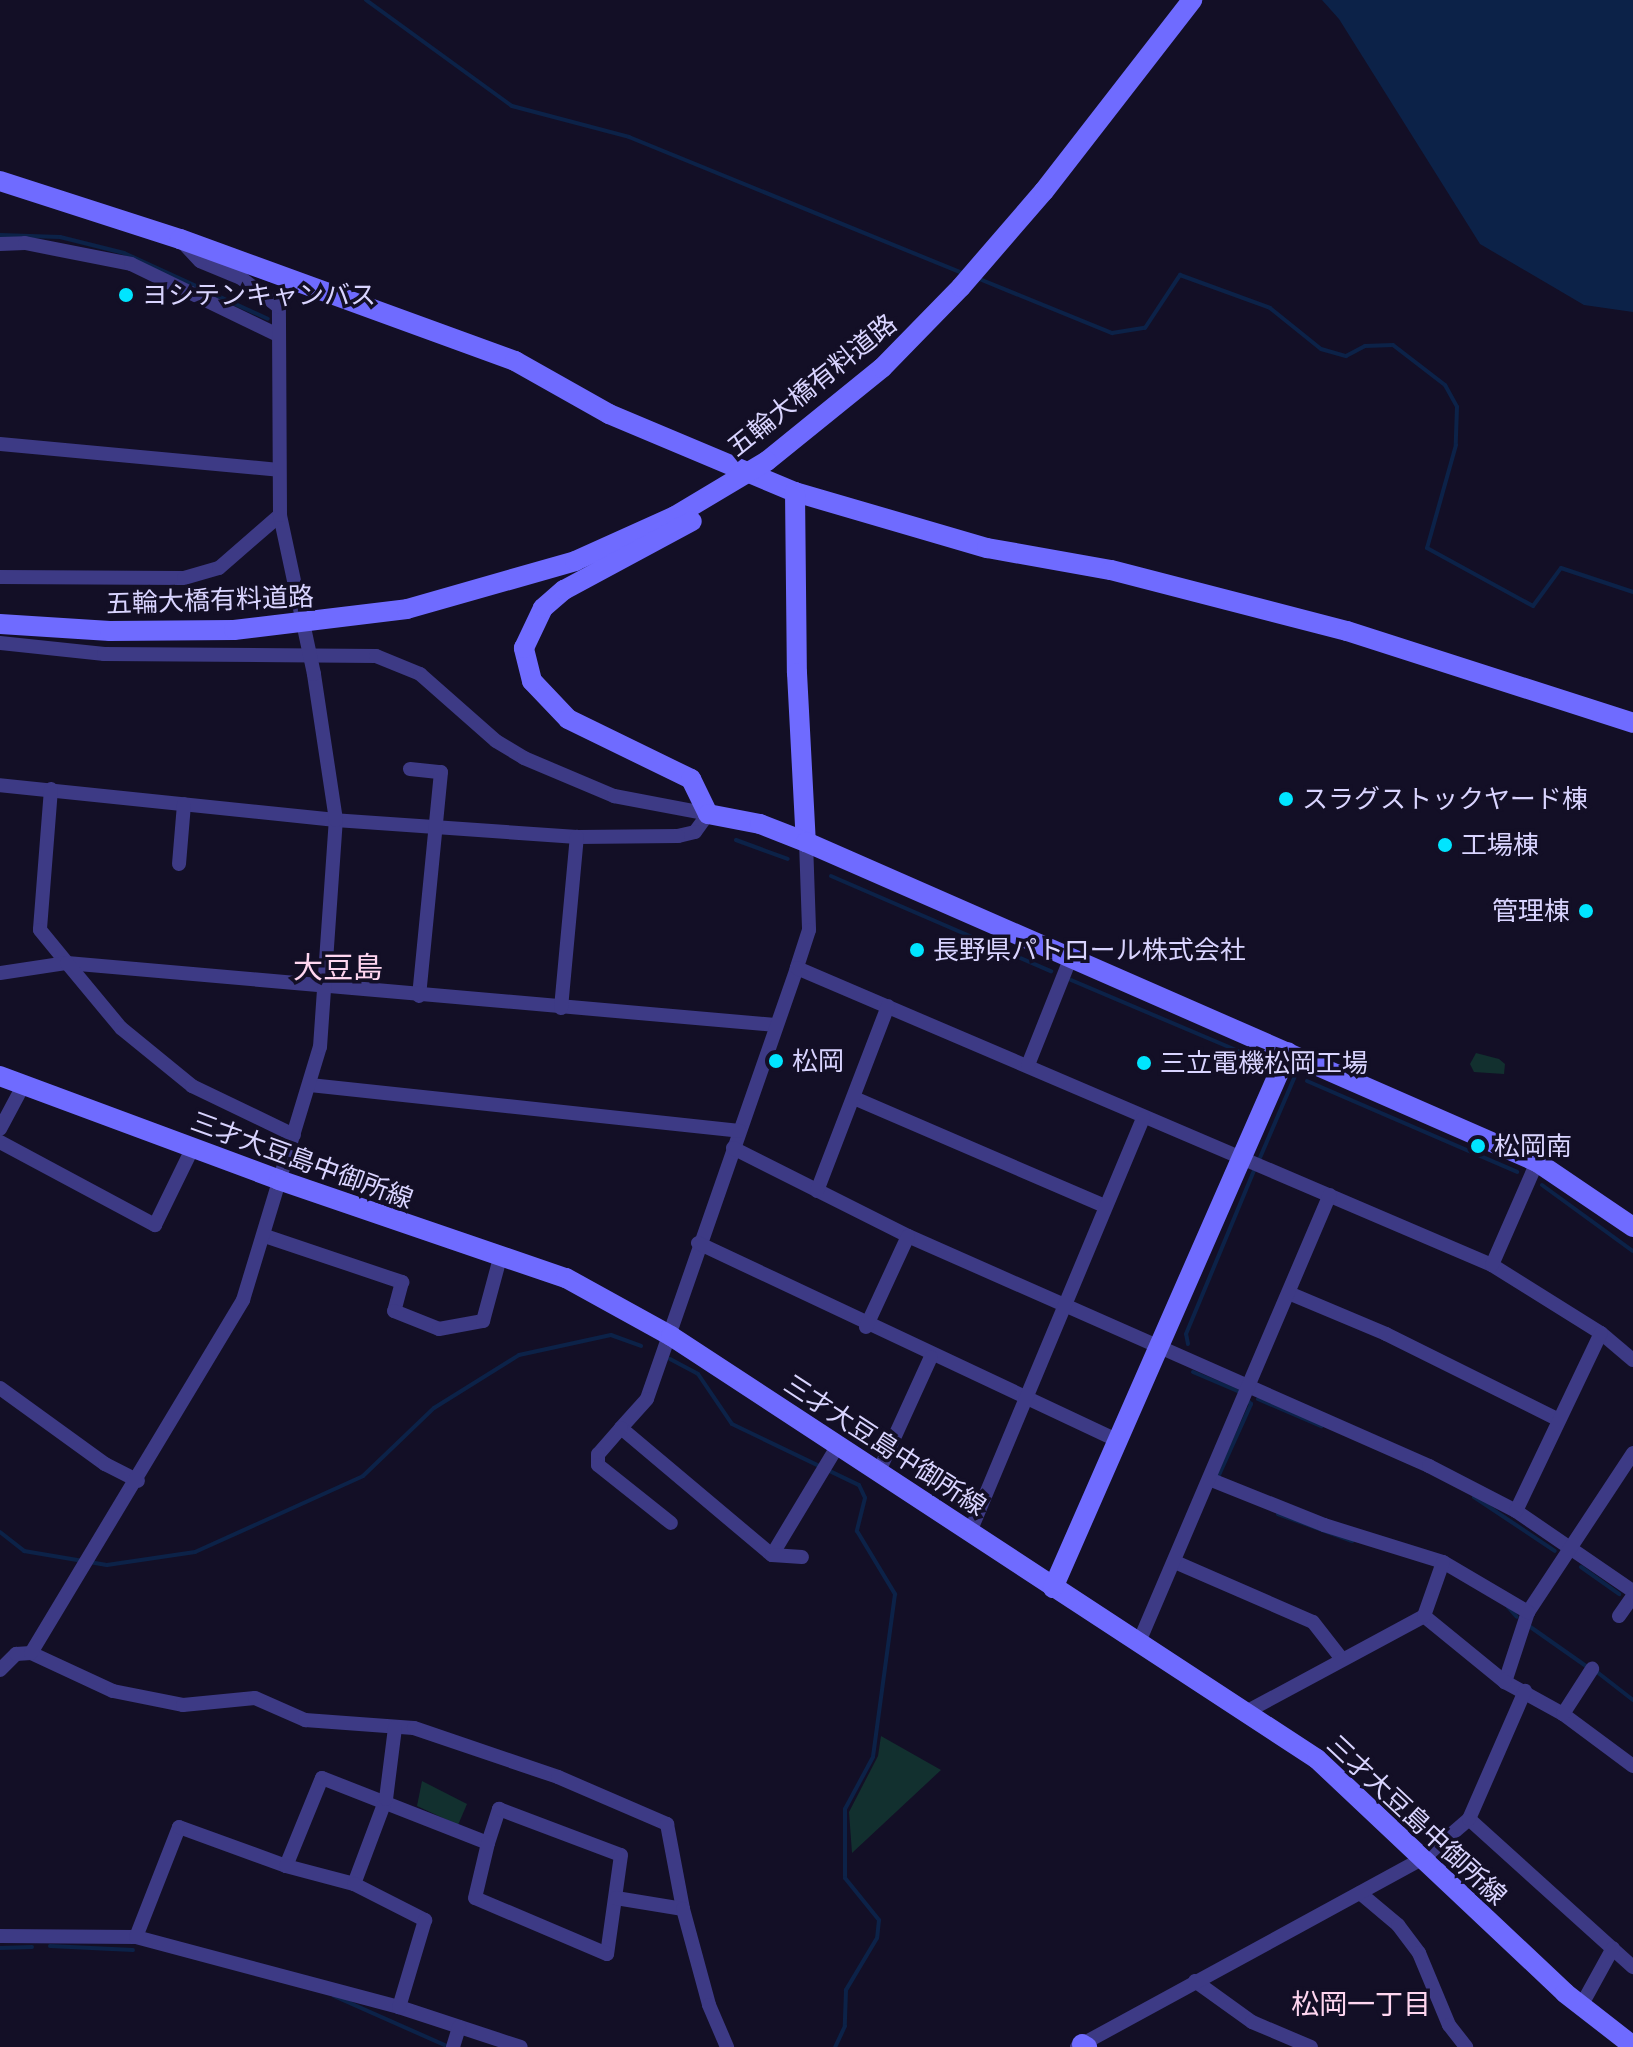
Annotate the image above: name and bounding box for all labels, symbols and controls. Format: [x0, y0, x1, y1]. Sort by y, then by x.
place label: ヨシテンキャンバス [142, 279, 376, 311]
marker: ヨシテンキャンバス [117, 286, 135, 304]
street label: 五輪大橋有料道路 [721, 307, 903, 463]
street label: 五輪大橋有料道路 [106, 581, 314, 619]
place label: スラグストックヤード棟 [1302, 783, 1588, 815]
marker: スラグストックヤード棟 [1277, 790, 1295, 808]
place label: 工場棟 [1461, 829, 1539, 861]
marker: 工場棟 [1436, 836, 1454, 854]
place label: 管理棟 [1492, 895, 1570, 927]
marker: 管理棟 [1577, 902, 1595, 920]
place label: 長野県パトロール株式会社 [933, 934, 1245, 966]
marker: 長野県パトロール株式会社 [908, 941, 926, 959]
district label: 大豆島 [293, 949, 383, 985]
place label: 松岡 [792, 1045, 844, 1077]
place label: 三立電機松岡工場 [1160, 1047, 1368, 1079]
marker: 松岡 [767, 1052, 785, 1070]
marker: 三立電機松岡工場 [1135, 1054, 1153, 1072]
street label: 三才大豆島中御所線 [187, 1105, 417, 1215]
place label: 松岡南 [1494, 1130, 1572, 1162]
marker: 松岡南 [1469, 1137, 1487, 1155]
street label: 三才大豆島中御所線 [778, 1368, 992, 1522]
street label: 三才大豆島中御所線 [1321, 1729, 1513, 1911]
district label: 松岡一丁目 [1291, 1986, 1431, 2020]

